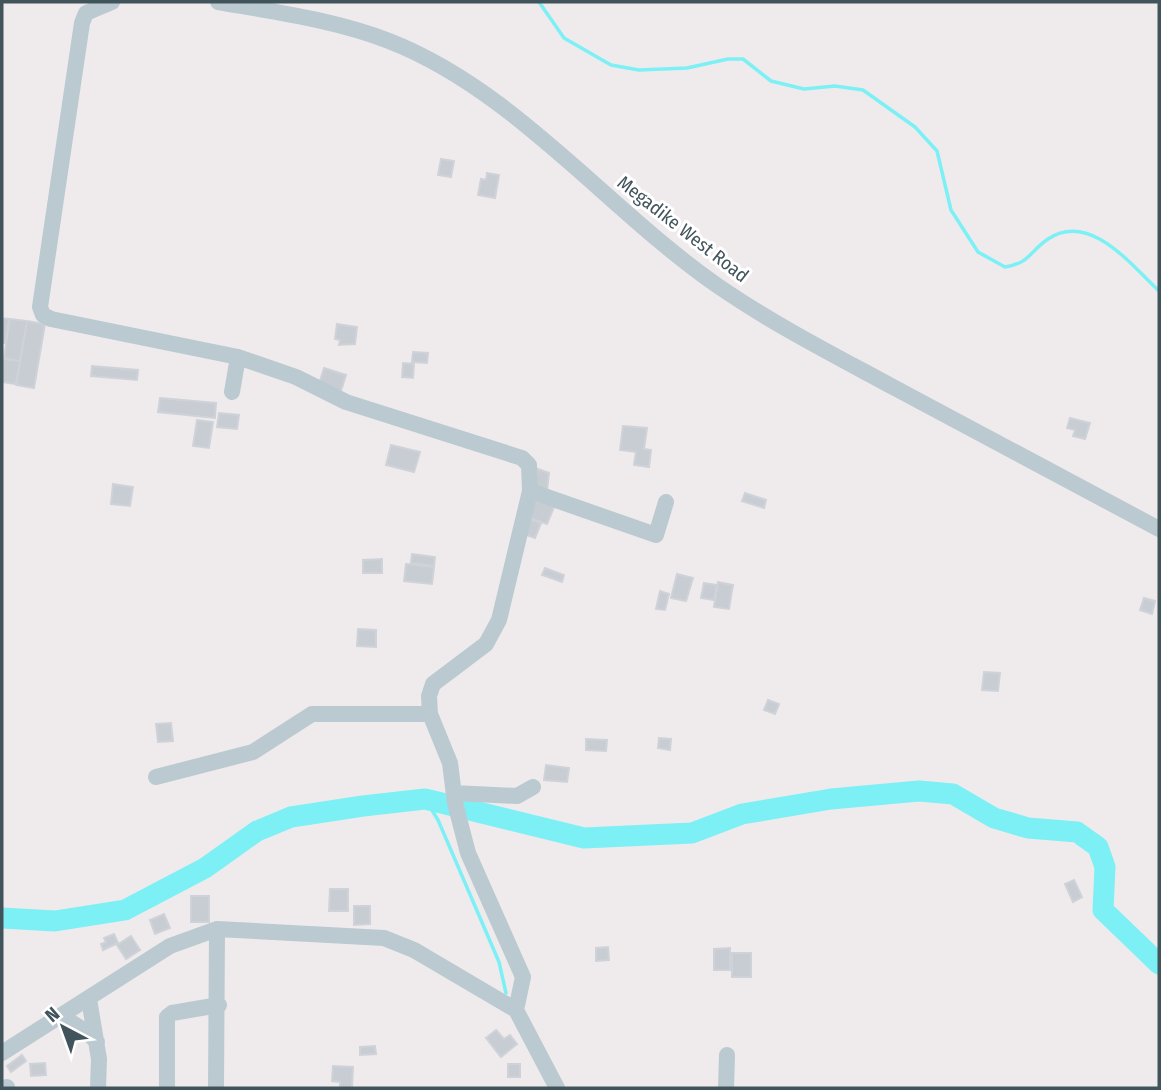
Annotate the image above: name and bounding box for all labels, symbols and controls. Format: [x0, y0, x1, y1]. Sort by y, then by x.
street label: Megadike West Road [613, 171, 753, 287]
north arrow [28, 992, 98, 1062]
text: N [40, 1002, 64, 1027]

